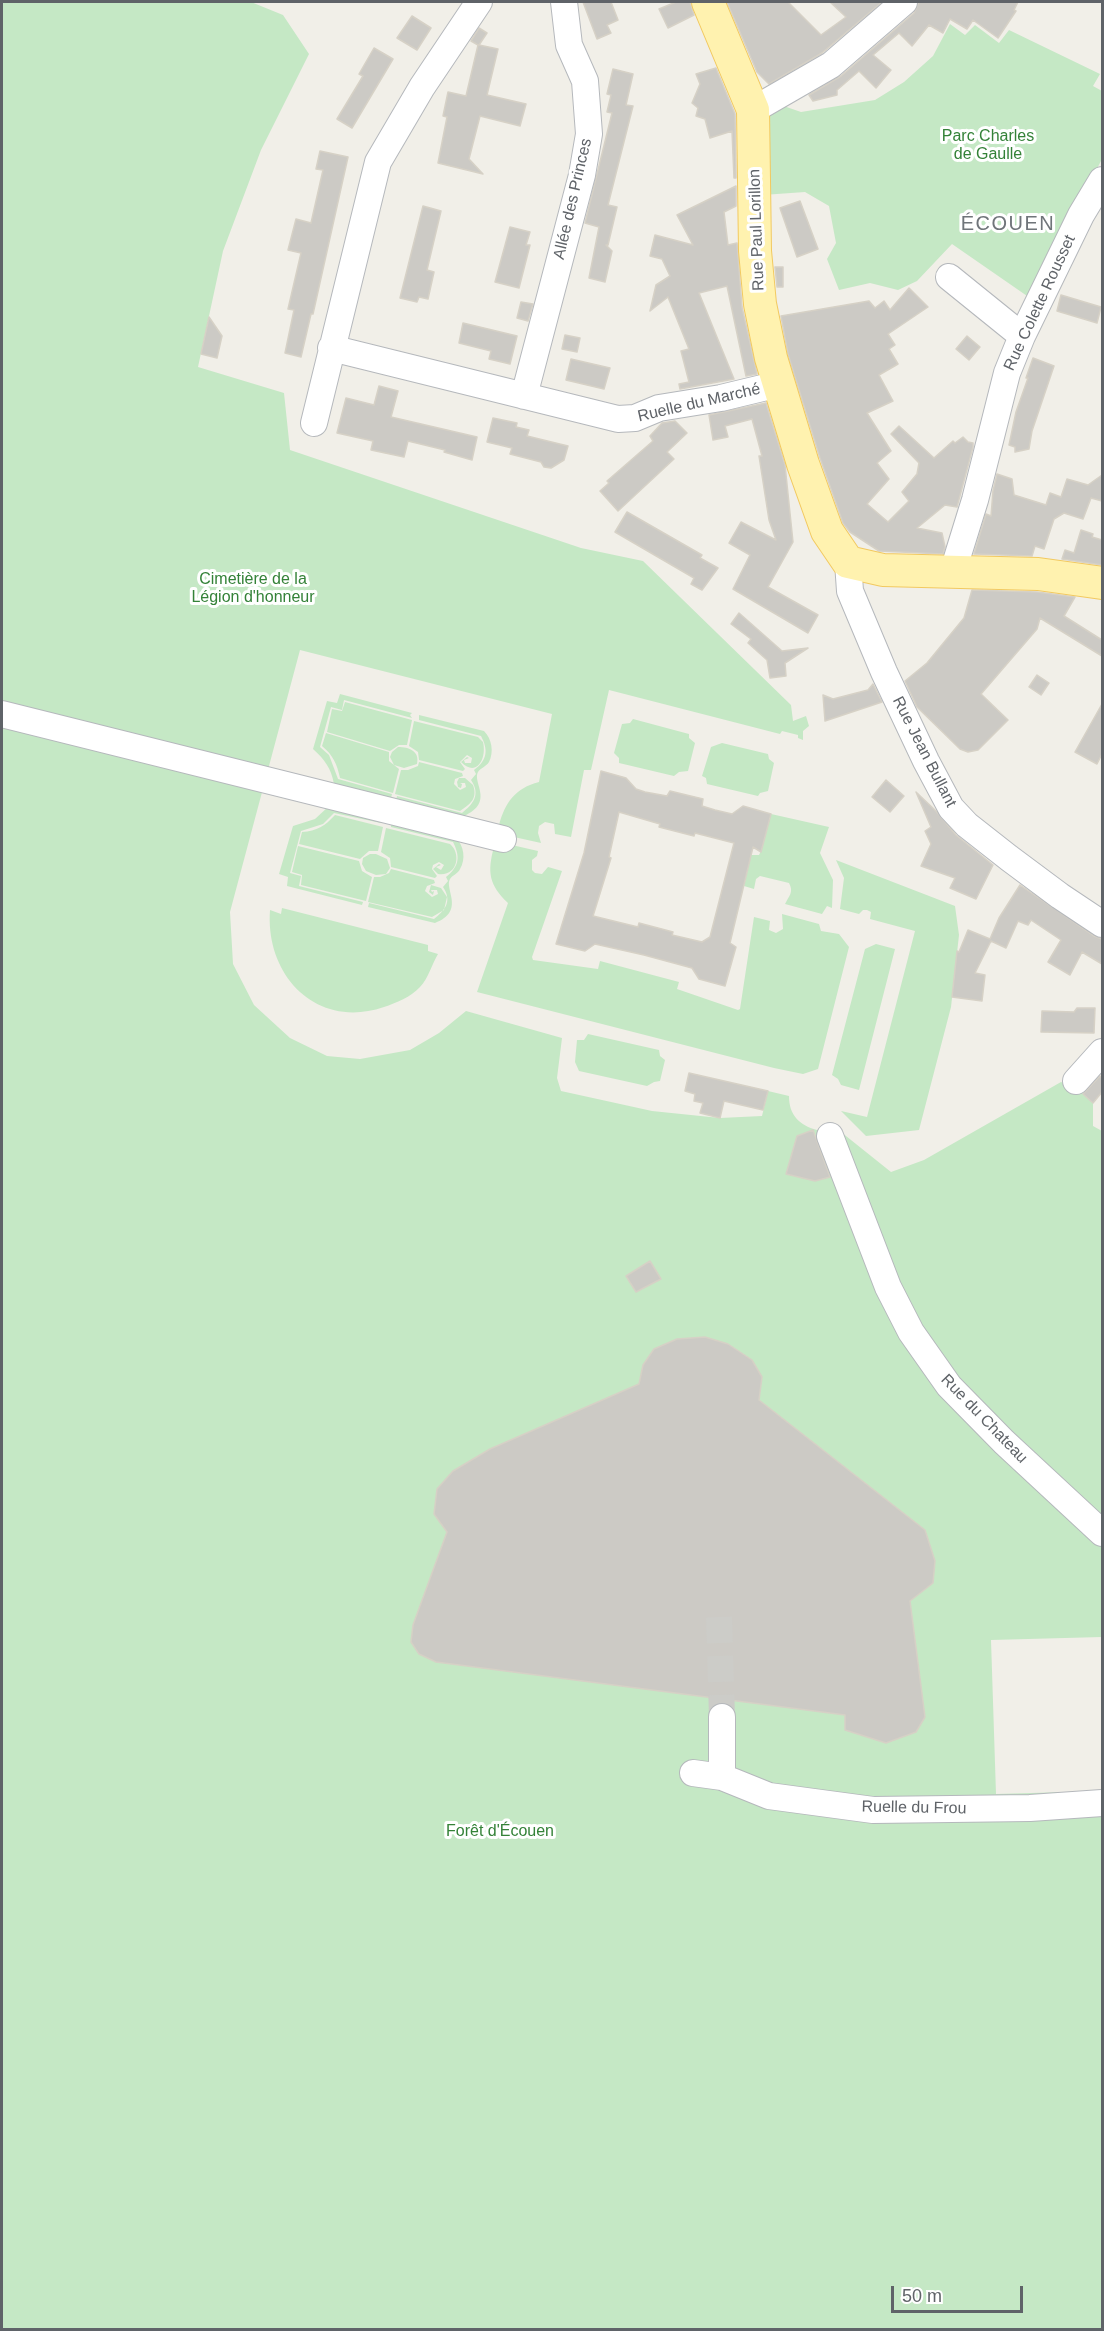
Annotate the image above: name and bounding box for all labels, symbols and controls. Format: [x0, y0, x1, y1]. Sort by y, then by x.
park label: Parc Charles de Gaulle [942, 127, 1034, 165]
street label: Allée des Princes [550, 137, 596, 261]
street label: Rue Paul Lorillon [745, 169, 769, 291]
district label: ÉCOUEN [961, 212, 1055, 236]
street label: Rue Colette Rousset [1000, 232, 1080, 374]
street label: Ruelle du Marché [636, 380, 762, 426]
park label: Cimetière de la Légion d'honneur [191, 570, 315, 608]
street label: Rue Jean Bullant [888, 693, 960, 811]
street label: Rue du Chateau [937, 1370, 1031, 1468]
street label: Ruelle du Frou [861, 1797, 967, 1819]
park label: Forêt d'Écouen [446, 1822, 554, 1842]
scale bar [894, 2274, 1026, 2312]
text: 50 m [902, 2286, 942, 2306]

